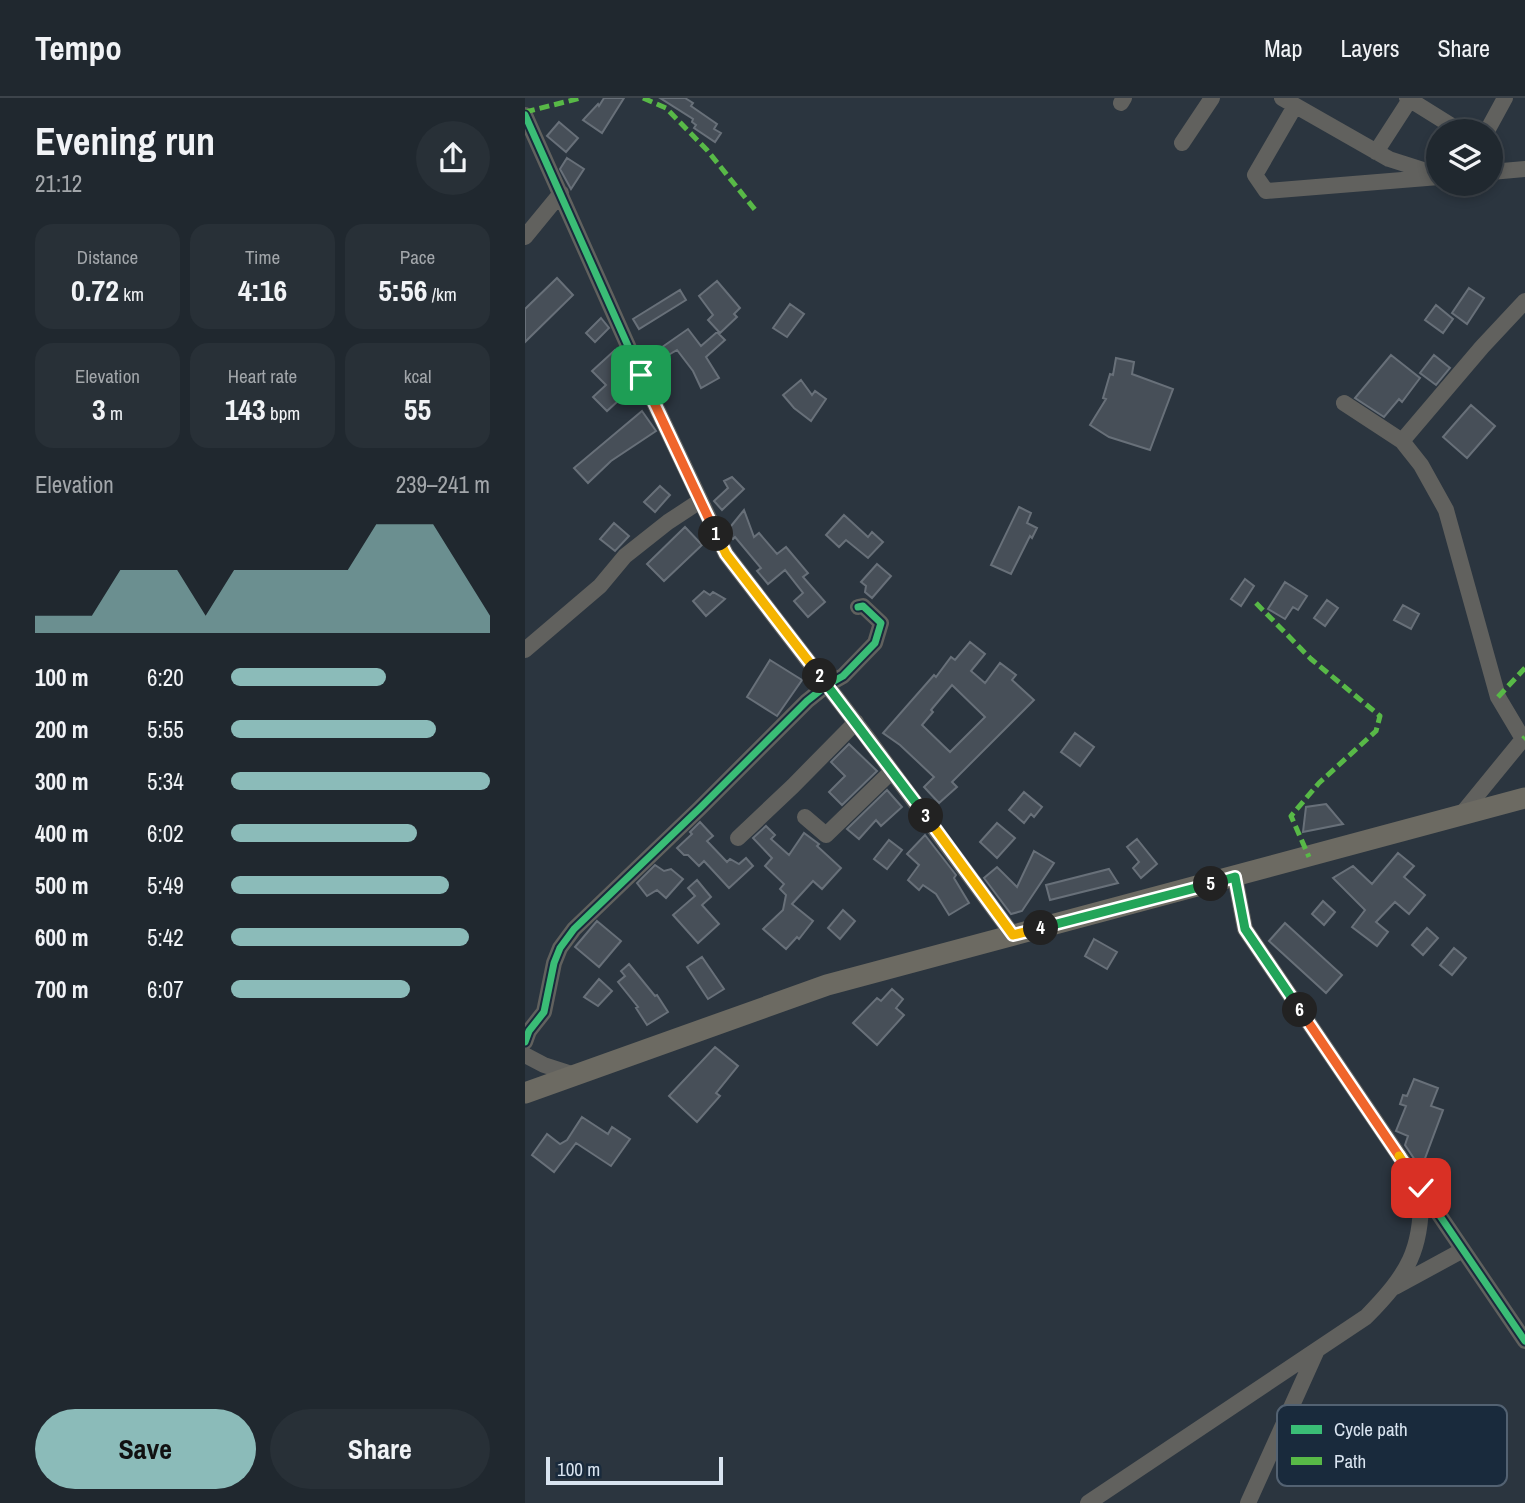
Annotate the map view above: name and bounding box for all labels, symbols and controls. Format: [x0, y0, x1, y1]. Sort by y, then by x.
text: Tempo [35, 26, 122, 70]
text: Map [1264, 32, 1302, 64]
text: Layers [1340, 32, 1399, 64]
text: Share [1437, 32, 1490, 64]
text: Evening run [35, 116, 215, 167]
map controls [1426, 119, 1503, 196]
button: layers [1426, 119, 1503, 196]
button: share [416, 121, 490, 195]
text: 21:12 [35, 168, 82, 199]
text: Distance [77, 244, 138, 270]
text: Time [245, 244, 280, 270]
text: Pace [400, 244, 435, 270]
text: 0.72 [71, 270, 119, 310]
text: 4:16 [238, 270, 287, 310]
text: 5:56 [378, 270, 427, 310]
text: km [119, 281, 144, 307]
text: /km [427, 281, 457, 307]
pin [611, 345, 671, 405]
icon: arrive [622, 356, 660, 394]
text: Elevation [75, 363, 140, 389]
text: Heart rate [228, 363, 297, 389]
text: kcal [404, 363, 431, 389]
text: 3 [92, 389, 106, 429]
text: 143 [225, 389, 266, 429]
text: 55 [404, 389, 431, 429]
text: m [106, 400, 123, 426]
text: bpm [266, 400, 300, 426]
text: Elevation [35, 469, 114, 500]
text: 239–241 m [396, 469, 490, 500]
pin: 1 [699, 516, 733, 551]
text: 1 [711, 520, 720, 546]
pin: 2 [803, 658, 837, 694]
text: 100 m [35, 662, 88, 693]
text: 6:20 [147, 662, 184, 693]
text: 2 [815, 662, 824, 688]
text: 200 m [35, 714, 88, 745]
text: 5:55 [147, 714, 184, 745]
text: 300 m [35, 766, 88, 797]
text: 5:34 [147, 766, 184, 797]
pin: 3 [909, 798, 943, 834]
text: 3 [921, 802, 930, 828]
text: 400 m [35, 818, 88, 849]
text: 6:02 [147, 818, 184, 849]
pin: 5 [1193, 866, 1229, 902]
text: 500 m [35, 870, 88, 901]
text: 5:49 [147, 870, 184, 901]
text: 5 [1206, 870, 1215, 896]
pin: 4 [1023, 910, 1059, 946]
text: 4 [1036, 914, 1045, 940]
text: 600 m [35, 922, 88, 953]
text: 5:42 [147, 922, 184, 953]
text: 700 m [35, 974, 88, 1005]
text: 6:07 [147, 974, 184, 1005]
pin: 6 [1283, 992, 1317, 1028]
text: 6 [1295, 996, 1304, 1022]
pin [1391, 1158, 1451, 1218]
icon: check [1402, 1169, 1440, 1207]
legend [1277, 1405, 1507, 1486]
button: Save [35, 1409, 256, 1489]
button: Share [270, 1409, 490, 1489]
text: Cycle path [1334, 1416, 1408, 1442]
text: Path [1334, 1448, 1366, 1474]
scale bar [546, 1454, 723, 1486]
text: 100 m [557, 1456, 600, 1482]

